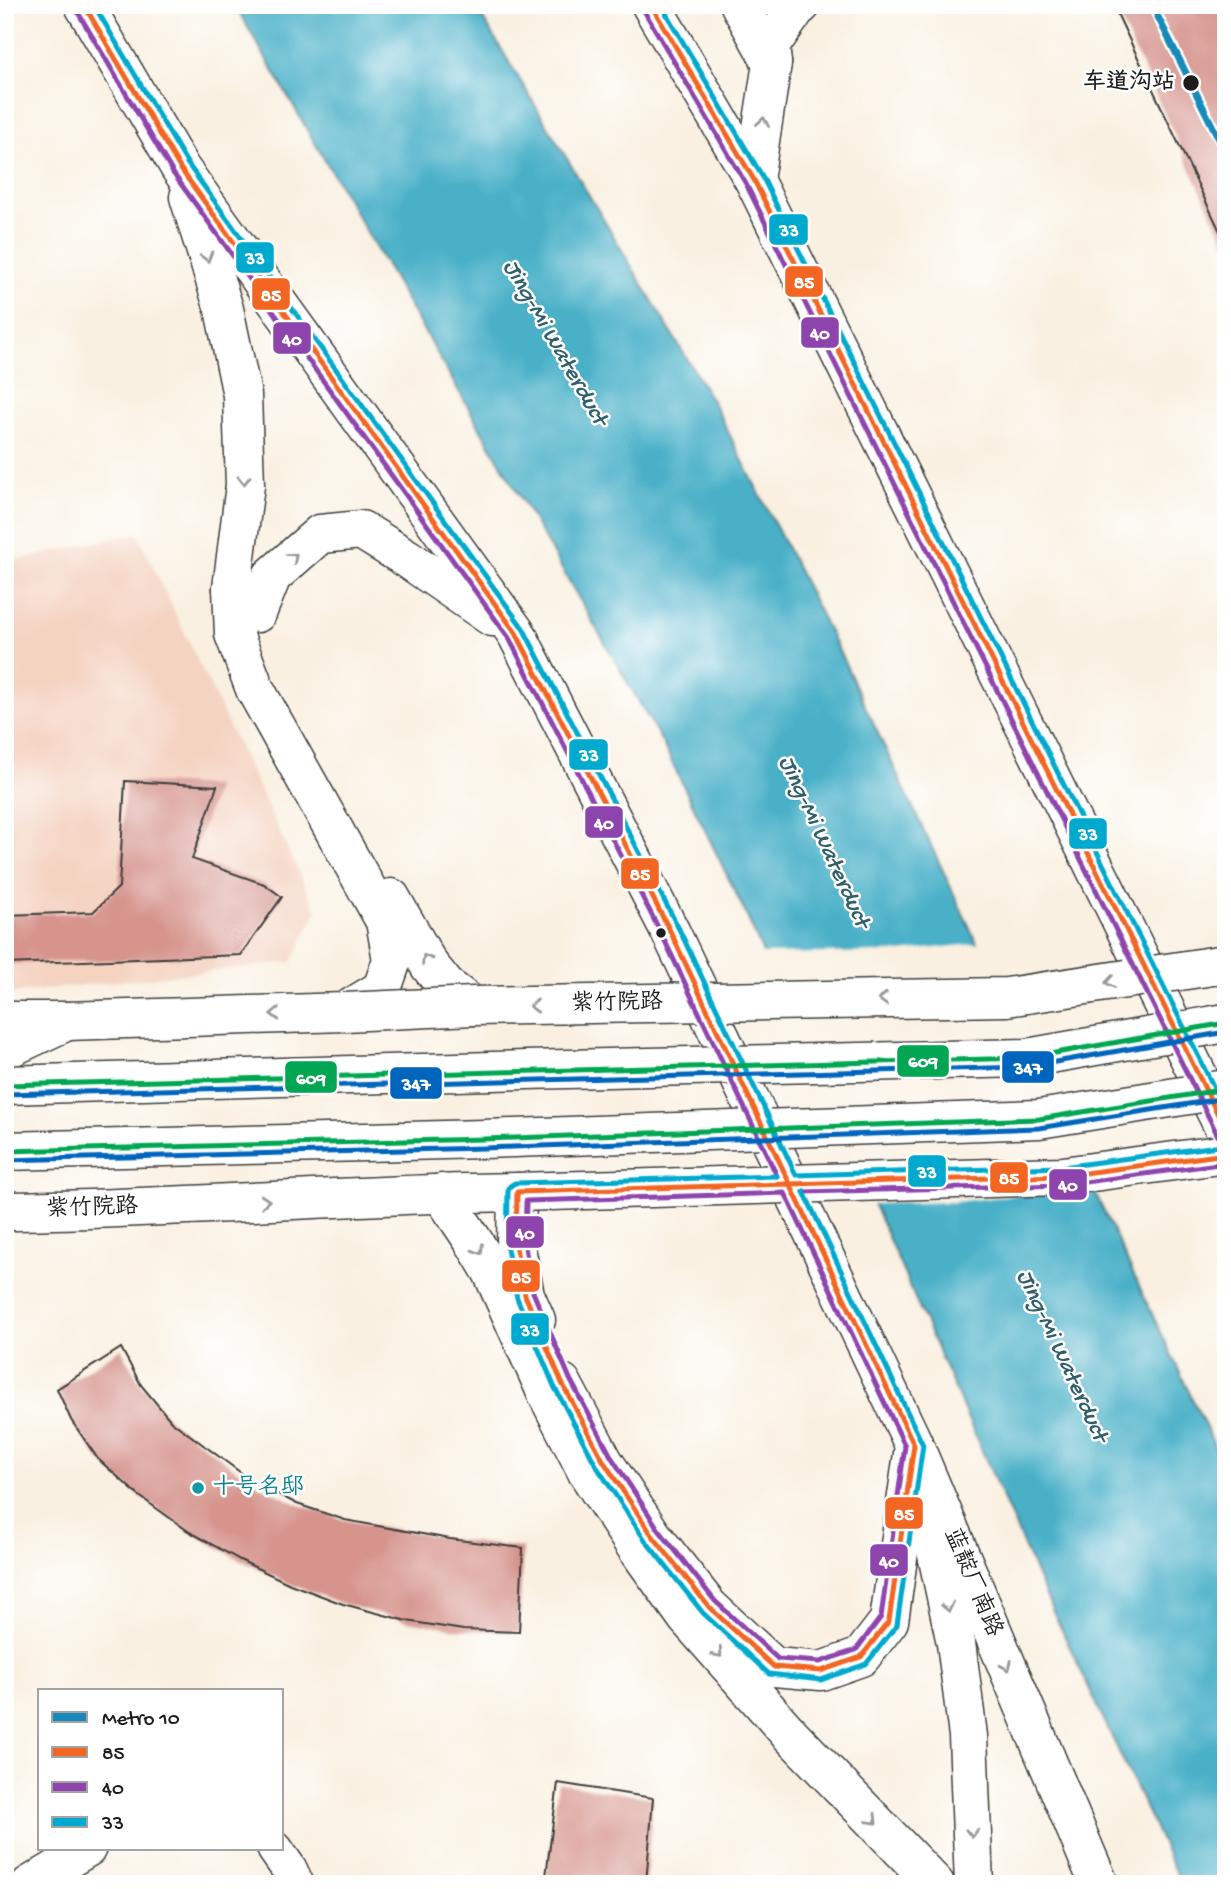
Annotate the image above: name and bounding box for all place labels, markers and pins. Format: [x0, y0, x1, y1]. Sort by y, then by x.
place label: 车道沟站 [1083, 68, 1175, 97]
marker: 车道沟站 [1181, 73, 1201, 93]
unlabelled marker [654, 926, 668, 940]
place label: 十号名邸 [212, 1474, 304, 1502]
marker: 十号名邸 [190, 1480, 206, 1496]

